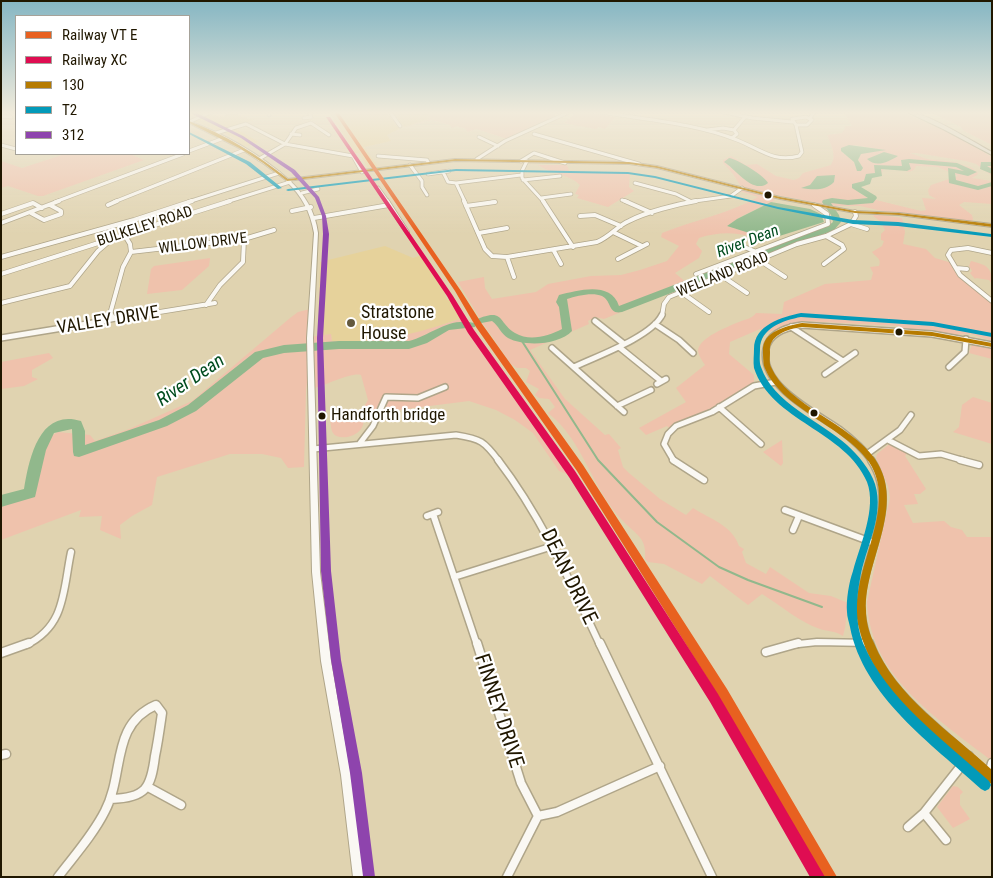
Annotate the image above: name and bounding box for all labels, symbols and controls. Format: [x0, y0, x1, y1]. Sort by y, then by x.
legend [15, 15, 190, 155]
text: Railway VT E [62, 26, 137, 44]
text: Railway XC [62, 51, 127, 69]
text: 130 [62, 76, 84, 94]
text: T2 [62, 101, 77, 119]
text: 312 [62, 126, 84, 144]
unlabelled marker [763, 190, 773, 200]
street label: BULKELEY ROAD [95, 203, 195, 251]
water label: River Dean [714, 221, 782, 263]
street label: WILLOW DRIVE [158, 230, 248, 258]
street label: WELLAND ROAD [675, 248, 771, 302]
street label: VALLEY DRIVE [56, 302, 160, 340]
place label: Stratstone House [361, 302, 434, 344]
marker: Stratstone House [345, 317, 357, 329]
unlabelled marker [894, 327, 904, 337]
water label: River Dean [153, 350, 229, 412]
place label: Handforth bridge [331, 406, 445, 426]
unlabelled marker [809, 408, 819, 418]
marker: Handforth bridge [317, 411, 327, 421]
street label: DEAN DRIVE [534, 525, 602, 629]
street label: FINNEY DRIVE [468, 651, 528, 771]

